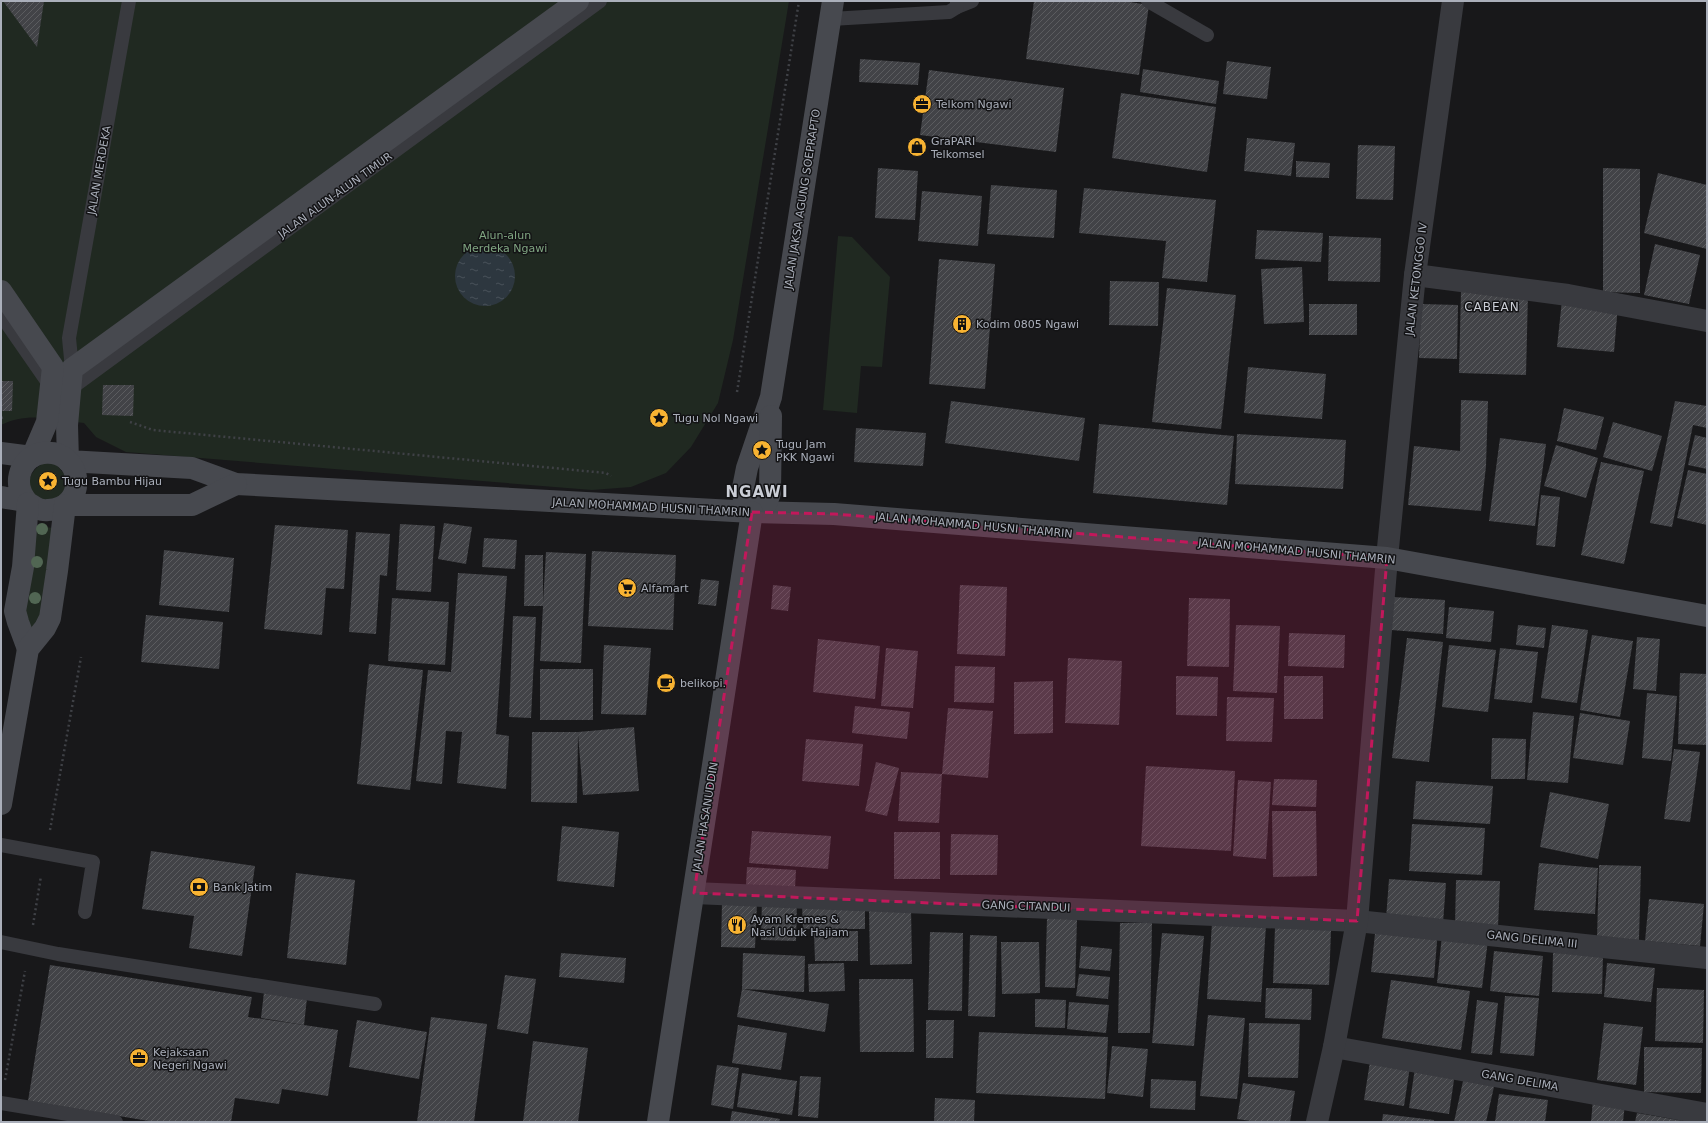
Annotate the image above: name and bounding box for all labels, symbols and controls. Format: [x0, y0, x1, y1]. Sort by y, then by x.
office icon: Telkom Ngawi [911, 93, 933, 115]
place label: Telkom Ngawi [935, 98, 1012, 111]
street label: JALAN JAKSA AGUNG SOEPRAPTO [782, 108, 823, 291]
street label: JALAN MERDEKA [85, 124, 114, 217]
place label: GraPARI Telkomsel [930, 135, 985, 161]
shop icon: GraPARI Telkomsel [906, 136, 928, 158]
street label: JALAN ALUN-ALUN TIMUR [275, 150, 395, 242]
street label: JALAN KETONGGO IV [1403, 221, 1430, 337]
park label: Alun-alun Merdeka Ngawi [463, 229, 547, 255]
district label: CABEAN [1464, 300, 1520, 314]
building icon: Kodim 0805 Ngawi [951, 313, 973, 335]
place label: Kodim 0805 Ngawi [976, 318, 1079, 331]
place icon: Tugu Nol Ngawi [648, 407, 670, 429]
place label: Tugu Nol Ngawi [672, 412, 758, 425]
place label: Tugu Jam PKK Ngawi [775, 438, 835, 464]
place icon: Tugu Jam PKK Ngawi [751, 439, 773, 461]
place icon: Tugu Bambu Hijau [37, 470, 59, 492]
place label: Tugu Bambu Hijau [61, 475, 162, 488]
district label: NGAWI [726, 483, 788, 501]
street label: JALAN MOHAMMAD HUSNI THAMRIN [551, 496, 750, 519]
street label: JALAN MOHAMMAD HUSNI THAMRIN [874, 510, 1073, 541]
street label: JALAN MOHAMMAD HUSNI THAMRIN [1197, 536, 1396, 567]
supermarket icon: Alfamart [616, 577, 638, 599]
place label: Alfamart [641, 582, 689, 595]
cafe icon: belikopi. [655, 672, 677, 694]
place label: belikopi. [680, 677, 726, 690]
street label: JALAN HASANUDDIN [690, 761, 721, 874]
bank icon: Bank Jatim [188, 876, 210, 898]
place label: Bank Jatim [213, 881, 272, 894]
street label: GANG CITANDUI [981, 898, 1070, 915]
place label: Ayam Kremes & Nasi Uduk Hajiam [751, 913, 849, 939]
restaurant icon: Ayam Kremes & Nasi Uduk Hajiam [726, 914, 748, 936]
street label: GANG DELIMA III [1486, 928, 1578, 951]
place label: Kejaksaan Negeri Ngawi [153, 1046, 227, 1072]
office icon: Kejaksaan Negeri Ngawi [128, 1047, 150, 1069]
street label: GANG DELIMA [1480, 1067, 1560, 1094]

